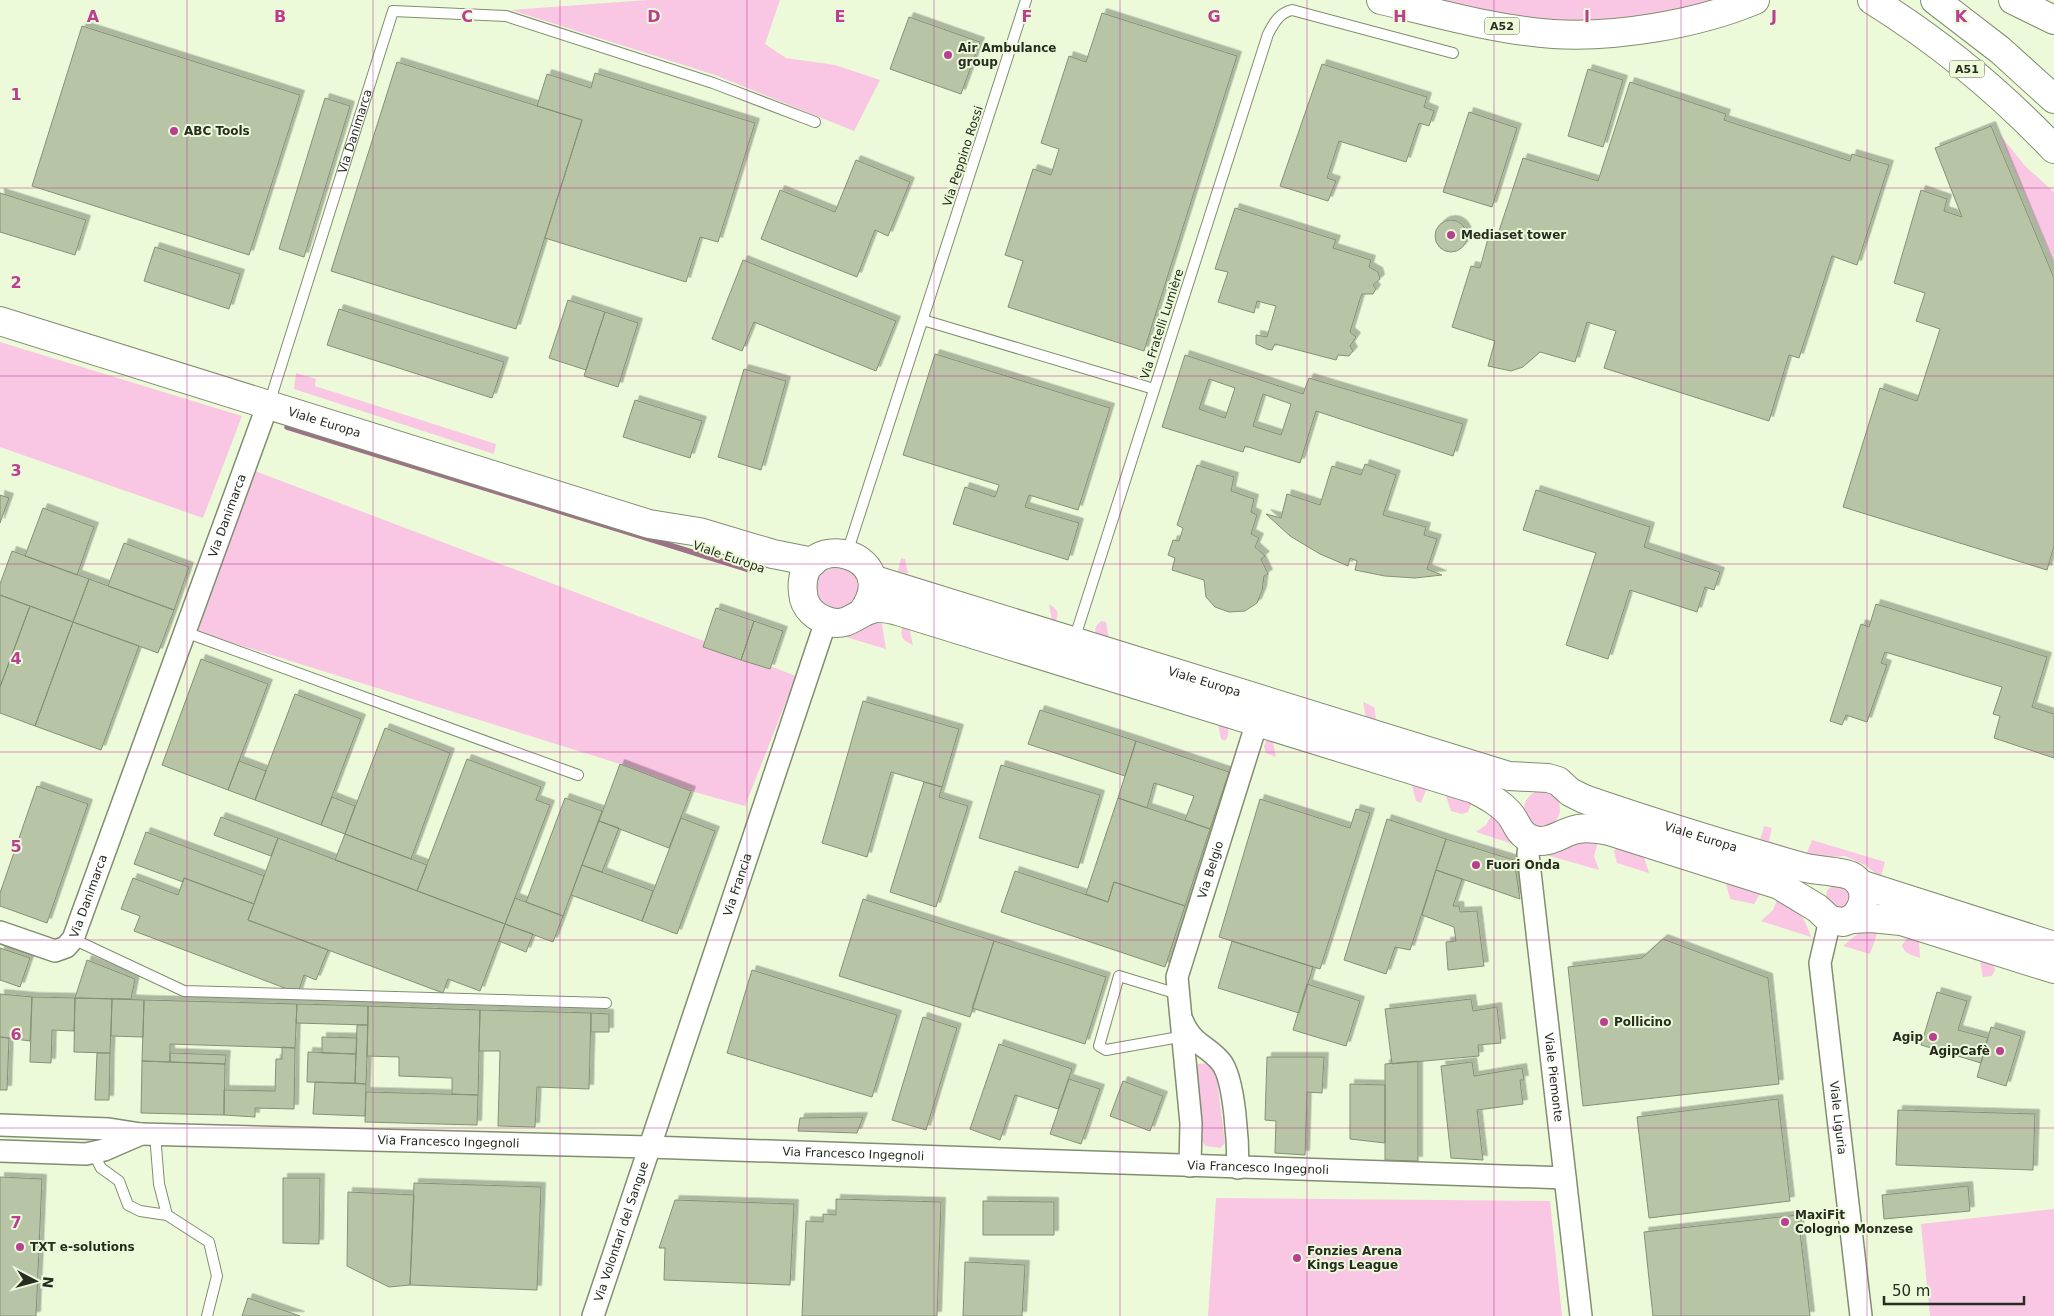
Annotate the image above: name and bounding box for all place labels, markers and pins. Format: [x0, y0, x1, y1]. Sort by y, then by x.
place label: Air Ambulance group [958, 41, 1056, 69]
marker: Air Ambulance group [942, 49, 954, 61]
place label: ABC Tools [184, 124, 250, 138]
marker: ABC Tools [168, 125, 180, 137]
place label: Mediaset tower [1461, 228, 1566, 242]
marker: Mediaset tower [1445, 229, 1457, 241]
place label: Fuori Onda [1486, 858, 1560, 872]
marker: Fuori Onda [1470, 859, 1482, 871]
place label: Pollicino [1614, 1015, 1671, 1029]
marker: Pollicino [1598, 1016, 1610, 1028]
place label: Agip [1892, 1030, 1923, 1044]
marker: Agip [1927, 1031, 1939, 1043]
place label: AgipCafè [1929, 1044, 1990, 1058]
marker: AgipCafè [1994, 1045, 2006, 1057]
place label: MaxiFit Cologno Monzese [1795, 1208, 1913, 1236]
marker: MaxiFit Cologno Monzese [1779, 1216, 1791, 1228]
place label: TXT e-solutions [30, 1240, 135, 1254]
marker: TXT e-solutions [14, 1241, 26, 1253]
place label: Fonzies Arena Kings League [1307, 1244, 1402, 1272]
marker: Fonzies Arena Kings League [1291, 1252, 1303, 1264]

